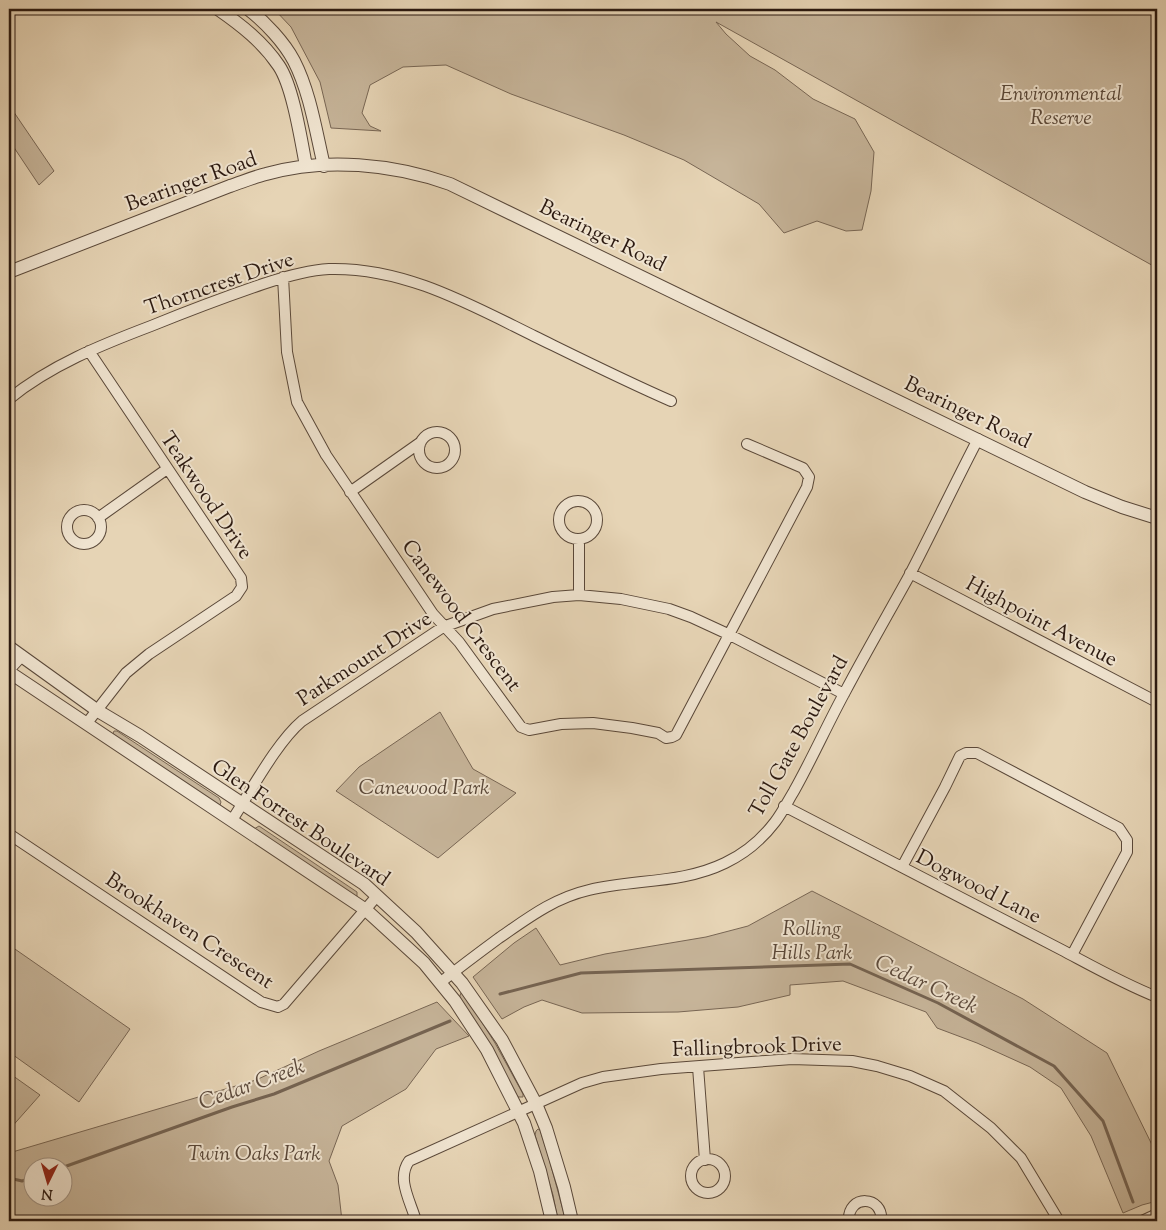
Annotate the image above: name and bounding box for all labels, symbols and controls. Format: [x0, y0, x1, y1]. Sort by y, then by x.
park label: Environmental Reserve [1000, 80, 1122, 134]
street label: Bearinger Road [122, 145, 262, 221]
street label: Bearinger Road [534, 193, 671, 281]
street label: Thorncrest Drive [141, 245, 298, 324]
street label: Bearinger Road [899, 370, 1036, 458]
street label: Teakwood Drive [151, 426, 259, 566]
street label: Canewood Crescent [393, 534, 528, 699]
street label: Highpoint Avenue [960, 570, 1122, 675]
street label: Parkmount Drive [292, 605, 438, 715]
street label: Toll Gate Boulevard [743, 651, 857, 823]
street label: Glen Forrest Boulevard [205, 753, 395, 895]
park label: Canewood Park [359, 774, 490, 804]
street label: Dogwood Lane [910, 843, 1046, 932]
street label: Brookhaven Crescent [99, 866, 279, 997]
park label: Rolling Hills Park [771, 915, 853, 969]
water label: Cedar Creek [869, 948, 983, 1024]
street label: Fallingbrook Drive [672, 1030, 842, 1066]
water label: Cedar Creek [195, 1052, 310, 1120]
park label: Twin Oaks Park [187, 1140, 321, 1170]
north arrow [22, 1158, 72, 1208]
text: N [41, 1183, 53, 1203]

